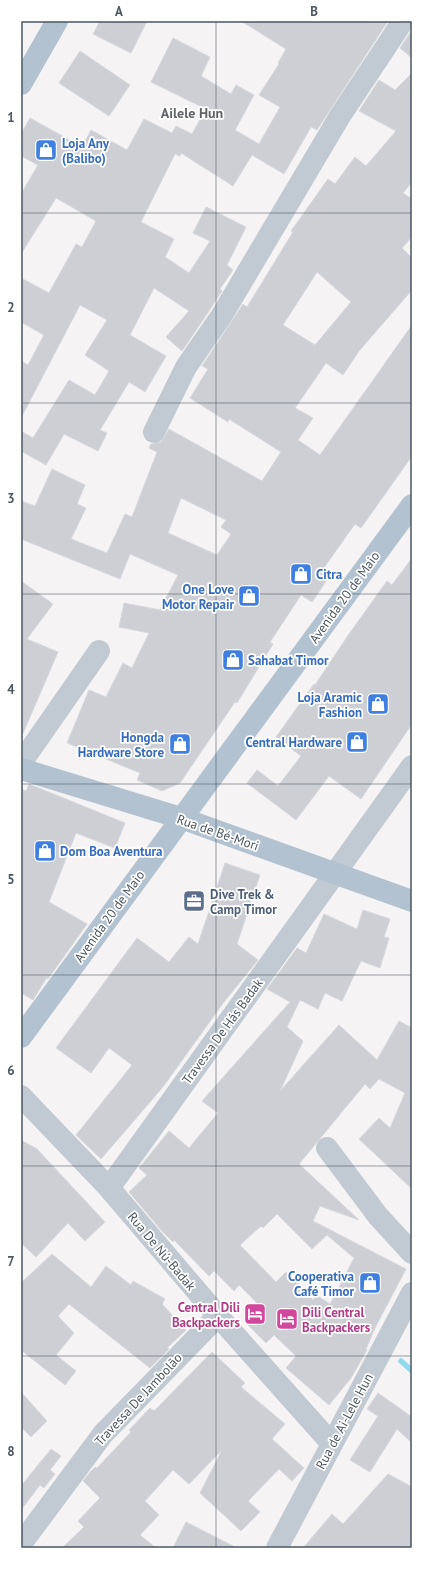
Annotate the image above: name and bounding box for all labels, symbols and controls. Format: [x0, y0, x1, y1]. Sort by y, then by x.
text: A [115, 3, 123, 20]
text: B [310, 3, 318, 20]
district label: Ailele Hun [161, 104, 223, 122]
text: 1 [7, 109, 15, 126]
place label: Loja Any (Balibo) [62, 135, 110, 167]
shop icon: Loja Any (Balibo) [33, 137, 59, 163]
text: 2 [7, 299, 15, 316]
text: 3 [7, 490, 15, 507]
street label: Avenida 20 de Maio [305, 548, 383, 646]
shop icon: Citra [288, 561, 314, 587]
place label: Citra [316, 566, 342, 583]
place label: One Love Motor Repair [162, 581, 234, 613]
shop icon: One Love Motor Repair [236, 583, 262, 609]
shop icon: Sahabat Timor [220, 647, 246, 673]
place label: Sahabat Timor [248, 652, 329, 669]
text: 4 [7, 681, 15, 698]
place label: Loja Aramic Fashion [298, 689, 362, 721]
shop icon: Loja Aramic Fashion [365, 691, 391, 717]
place label: Hongda Hardware Store [78, 729, 164, 761]
shop icon: Central Hardware [344, 729, 370, 755]
shop icon: Hongda Hardware Store [167, 731, 193, 757]
place label: Central Hardware [245, 734, 342, 751]
street label: Rua de Bé-Mori [175, 810, 261, 854]
shop icon: Dom Boa Aventura [32, 838, 58, 864]
place label: Dom Boa Aventura [60, 843, 163, 860]
street label: Avenida 20 de Maio [70, 867, 148, 965]
text: 5 [7, 871, 15, 888]
place label: Dive Trek & Camp Timor [210, 886, 277, 918]
office icon: Dive Trek & Camp Timor [181, 888, 207, 914]
street label: Travessa De Hás Badak [178, 974, 267, 1088]
text: 6 [7, 1062, 15, 1079]
street label: Rua De Nú-Badak [124, 1209, 200, 1295]
text: 7 [7, 1253, 15, 1270]
place label: Cooperativa Café Timor [288, 1268, 354, 1300]
shop icon: Cooperativa Café Timor [357, 1270, 383, 1296]
place label: Central Dili Backpackers [172, 1299, 241, 1331]
hotel icon: Central Dili Backpackers [242, 1301, 268, 1327]
place label: Dili Central Backpackers [302, 1304, 371, 1336]
hotel icon: Dili Central Backpackers [274, 1306, 300, 1332]
street label: Travessa De Jambolão [91, 1349, 186, 1449]
street label: Rua de Ai-Lele Hun [312, 1370, 377, 1472]
text: 8 [7, 1443, 15, 1460]

